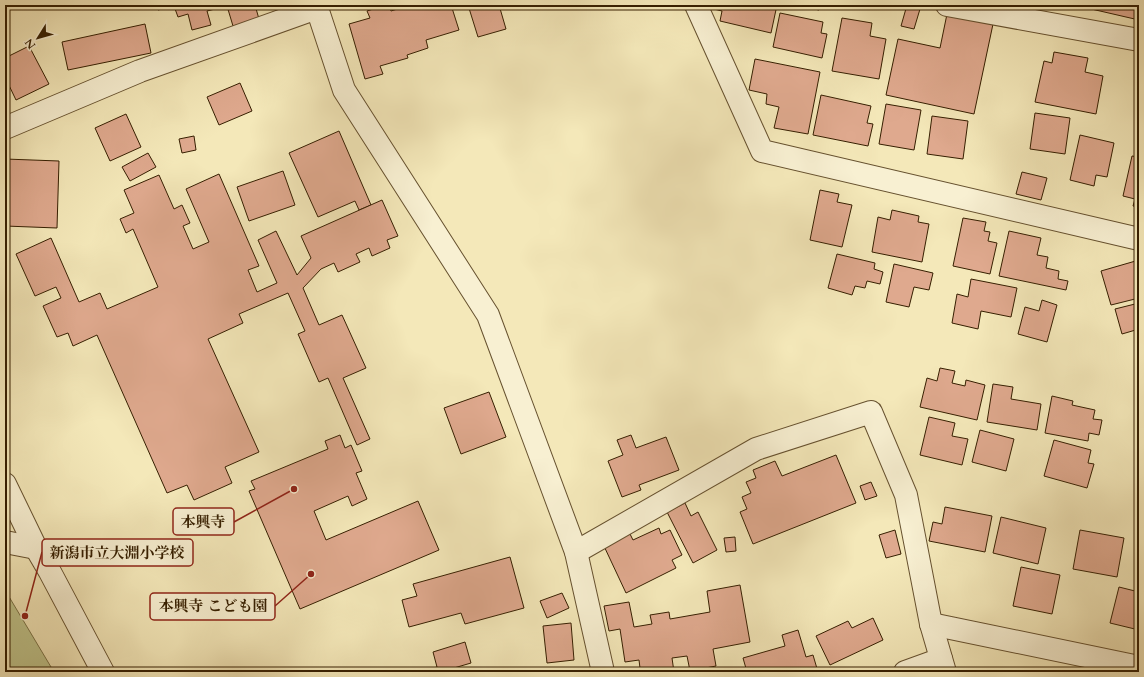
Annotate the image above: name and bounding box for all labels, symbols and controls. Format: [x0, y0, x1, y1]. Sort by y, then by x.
north arrow [18, 18, 58, 58]
text: N [21, 35, 39, 52]
callout: 本興寺 [173, 508, 234, 535]
text: 本興寺 [180, 512, 226, 532]
callout: 新潟市立大淵小学校 [42, 539, 193, 566]
text: 新潟市立大淵小学校 [49, 543, 185, 563]
callout: 本興寺 こども園 [150, 593, 275, 620]
text: 本興寺 こども園 [158, 596, 268, 616]

